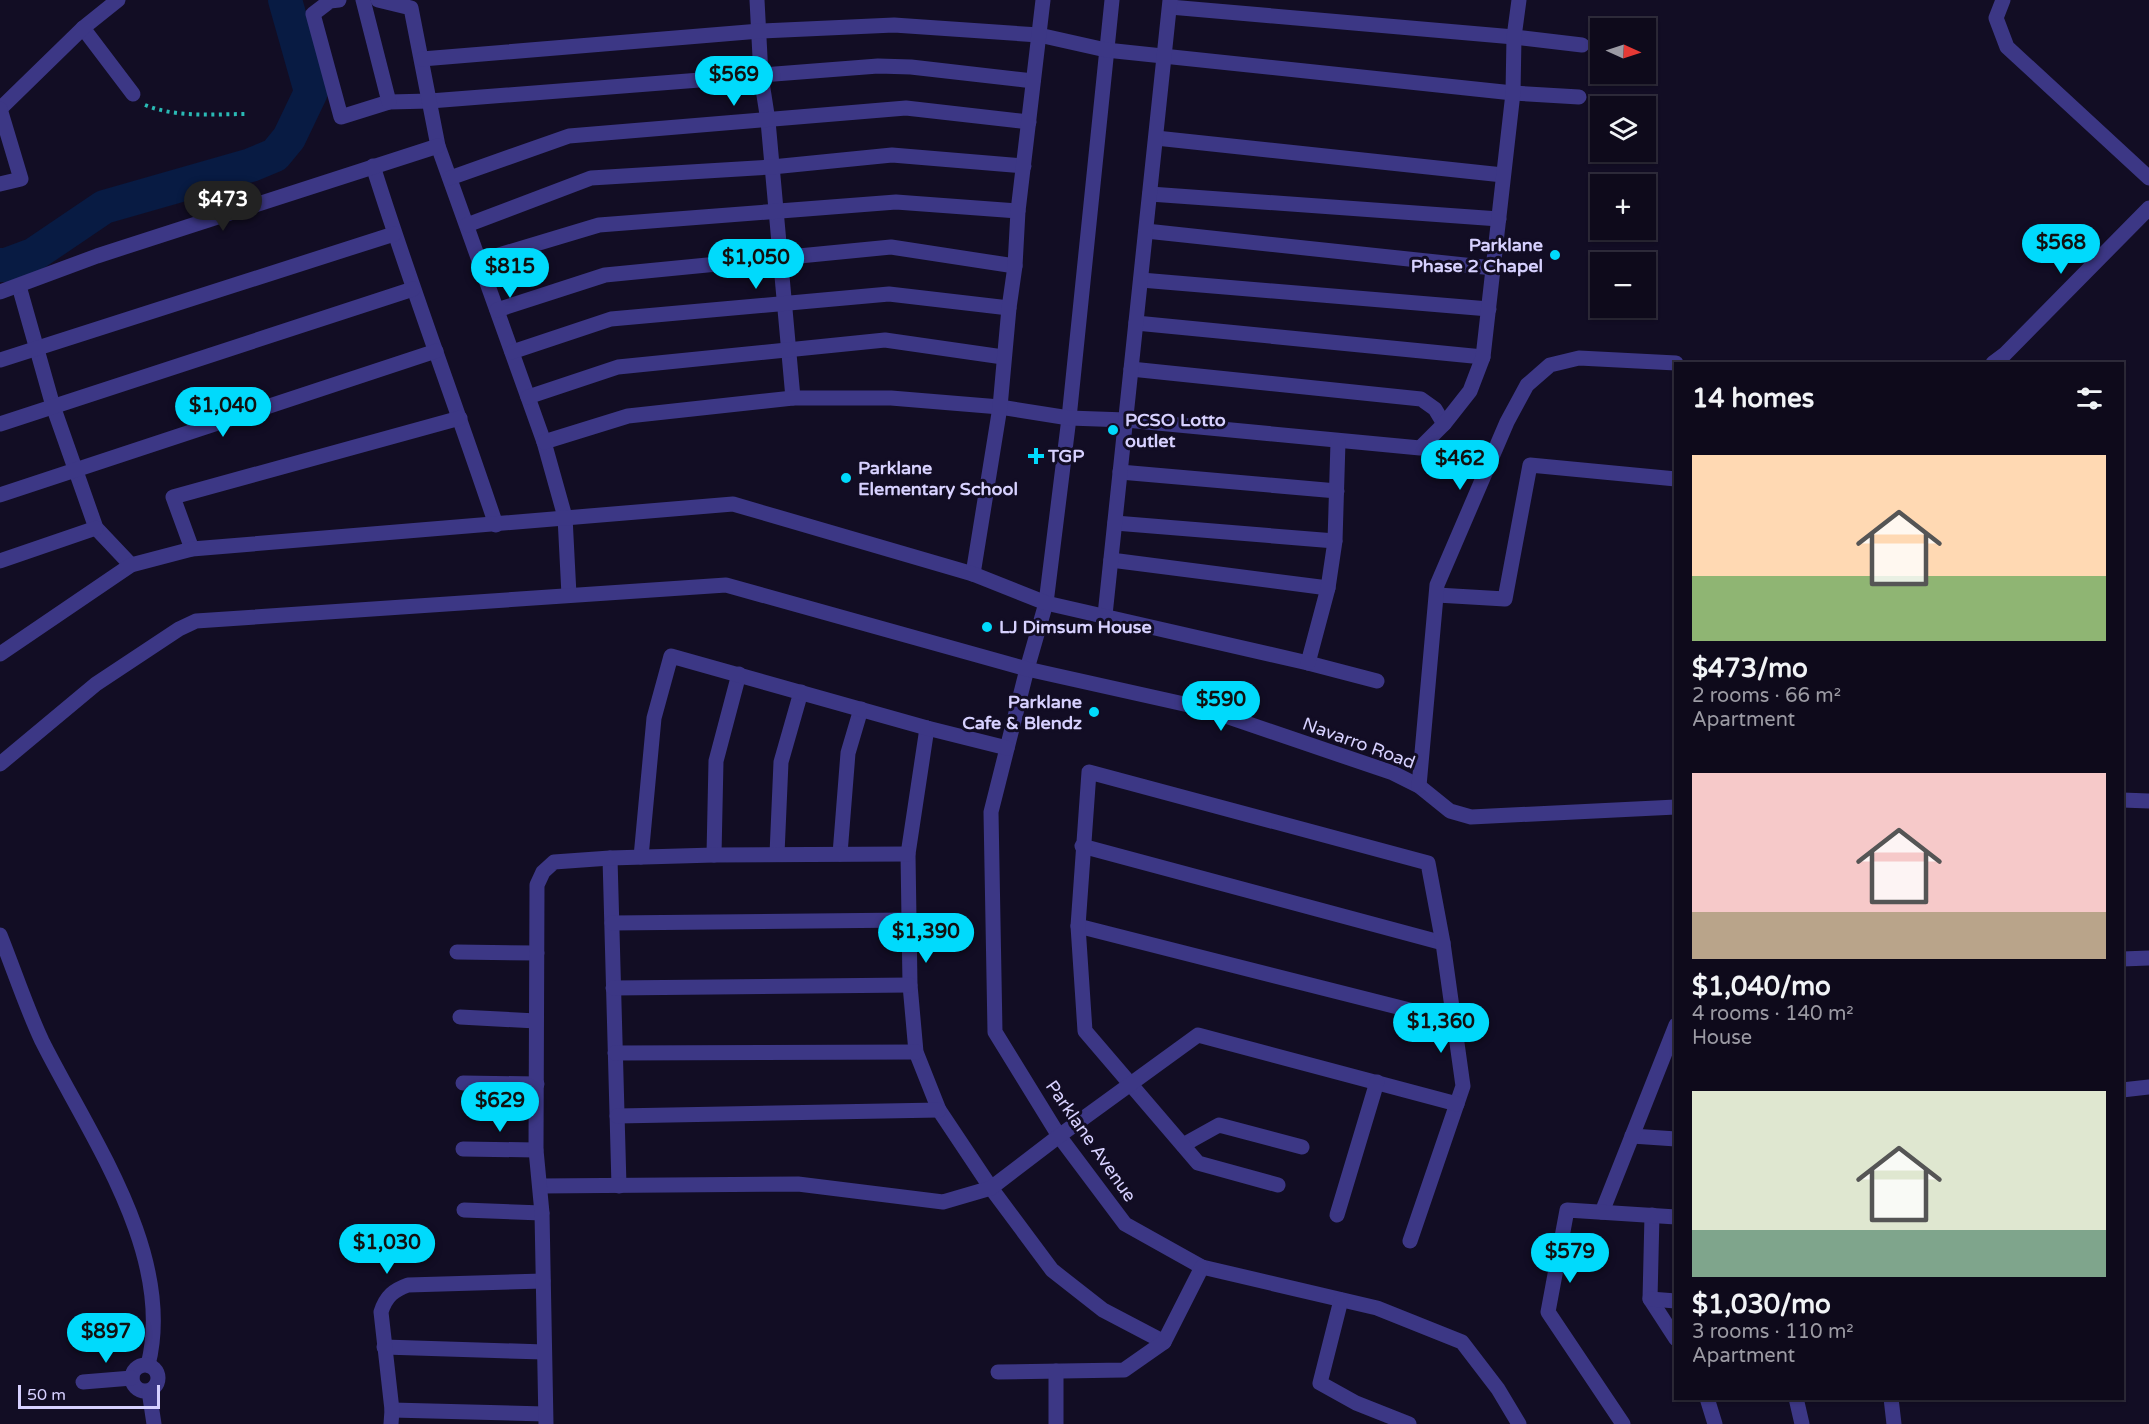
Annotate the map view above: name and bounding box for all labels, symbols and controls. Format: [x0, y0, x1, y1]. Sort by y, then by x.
north arrow [1590, 18, 1656, 84]
map controls [1590, 18, 1656, 318]
pin: $569 [698, 56, 770, 107]
text: $569 [709, 63, 759, 87]
button: layers [1590, 96, 1656, 162]
button: + [1590, 174, 1656, 240]
pin: $473 [187, 181, 259, 232]
text: $473 [198, 188, 248, 212]
pin: $568 [2025, 224, 2097, 275]
text: $568 [2036, 231, 2086, 255]
place label: Parklane Phase 2 Chapel [1411, 234, 1543, 277]
pin: $1,050 [707, 239, 805, 290]
text: $1,050 [722, 246, 790, 270]
pin: $815 [474, 248, 546, 299]
marker: Parklane Phase 2 Chapel [1548, 248, 1562, 262]
button: − [1590, 252, 1656, 318]
text: $815 [485, 255, 535, 279]
icon: filters [2073, 382, 2106, 415]
text: 14 homes [1692, 383, 1814, 414]
pin: $1,040 [174, 387, 272, 438]
text: $1,040 [189, 394, 257, 418]
place label: PCSO Lotto outlet [1125, 409, 1226, 452]
marker: PCSO Lotto outlet [1106, 423, 1120, 437]
pin: $462 [1424, 440, 1496, 491]
place label: TGP [1047, 445, 1084, 467]
text: $462 [1435, 447, 1485, 471]
marker: TGP [1029, 449, 1043, 463]
place label: Parklane Elementary School [858, 457, 1018, 500]
marker: Parklane Elementary School [839, 471, 853, 485]
icon: home [1845, 494, 1953, 602]
place label: LJ Dimsum House [999, 616, 1152, 638]
marker: LJ Dimsum House [980, 620, 994, 634]
text: $473/mo [1692, 653, 1808, 684]
pin: $590 [1185, 681, 1257, 732]
text: 2 rooms · 66 m² [1692, 684, 1841, 708]
text: $590 [1196, 688, 1246, 712]
place label: Parklane Cafe & Blendz [962, 691, 1082, 734]
marker: Parklane Cafe & Blendz [1087, 705, 1101, 719]
text: Apartment [1692, 708, 1795, 732]
street label: Navarro Road [1300, 712, 1418, 774]
icon: home [1845, 812, 1953, 920]
pin: $1,390 [877, 913, 975, 964]
text: $1,390 [892, 920, 960, 944]
text: $1,040/mo [1692, 971, 1831, 1002]
text: 4 rooms · 140 m² [1692, 1002, 1854, 1026]
pin: $1,360 [1392, 1003, 1490, 1054]
text: $1,360 [1407, 1010, 1475, 1034]
text: House [1692, 1026, 1752, 1050]
street label: Parklane Avenue [1041, 1076, 1141, 1206]
pin: $629 [464, 1082, 536, 1133]
text: $629 [475, 1089, 525, 1113]
icon: home [1845, 1130, 1953, 1238]
pin: $1,030 [338, 1224, 436, 1275]
text: $1,030 [353, 1231, 421, 1255]
pin: $579 [1534, 1233, 1606, 1284]
text: $579 [1545, 1240, 1595, 1264]
text: $1,030/mo [1692, 1289, 1831, 1320]
pin: $897 [70, 1313, 142, 1364]
text: $897 [81, 1320, 131, 1344]
text: 3 rooms · 110 m² [1692, 1320, 1854, 1344]
text: Apartment [1692, 1344, 1795, 1368]
scale bar [18, 1382, 160, 1410]
text: 50 m [27, 1385, 66, 1405]

